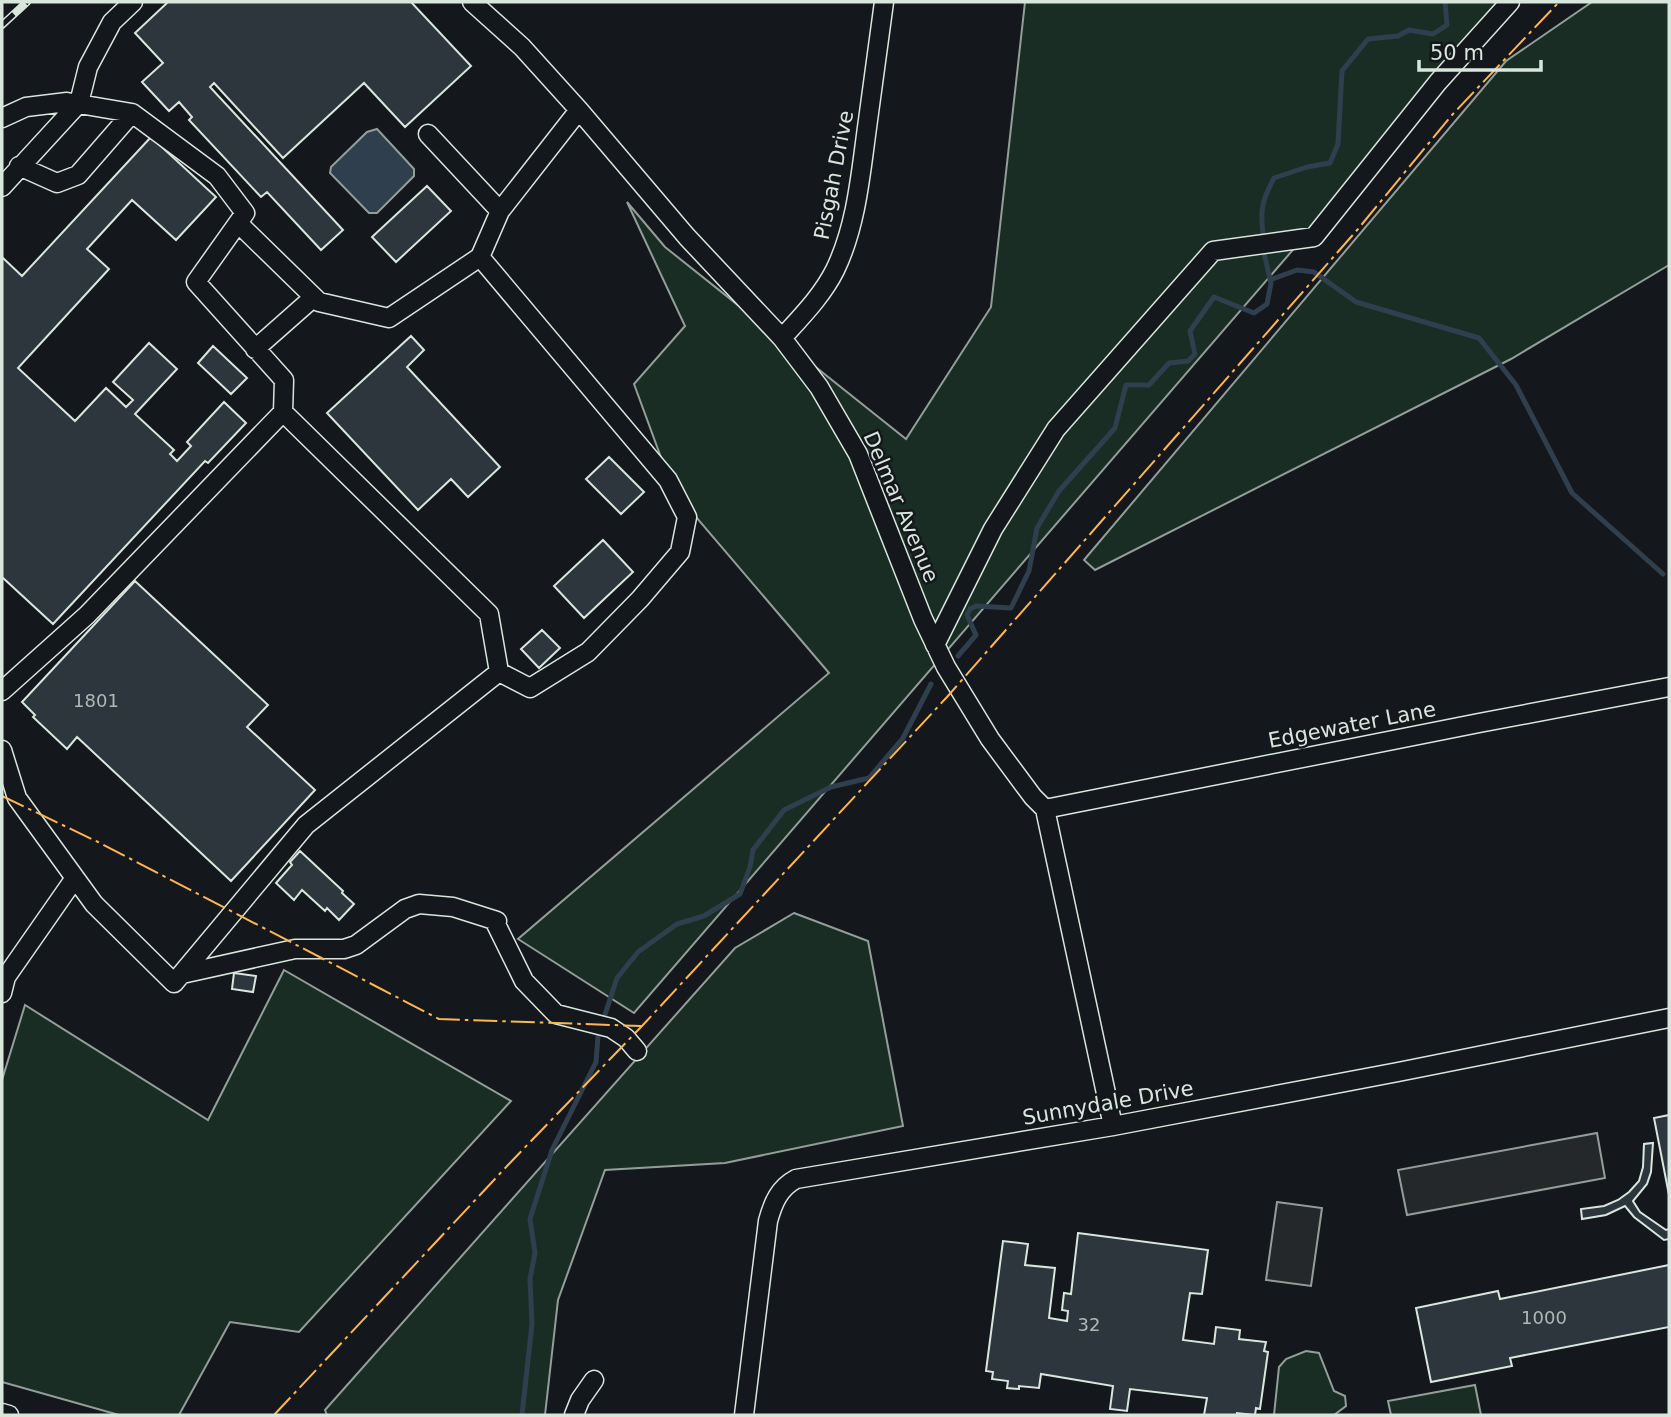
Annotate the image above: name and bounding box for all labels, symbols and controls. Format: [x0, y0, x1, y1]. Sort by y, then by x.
scale bar [1419, 28, 1542, 72]
text: 50 m [1430, 41, 1484, 65]
street label: Pisgah Drive [810, 108, 858, 242]
street label: Delmar Avenue [858, 428, 944, 586]
house number: 1801 [73, 690, 119, 711]
street label: Edgewater Lane [1266, 697, 1438, 753]
street label: Sunnydale Drive [1021, 1076, 1195, 1130]
house number: 1000 [1521, 1307, 1567, 1328]
house number: 32 [1078, 1314, 1100, 1335]

